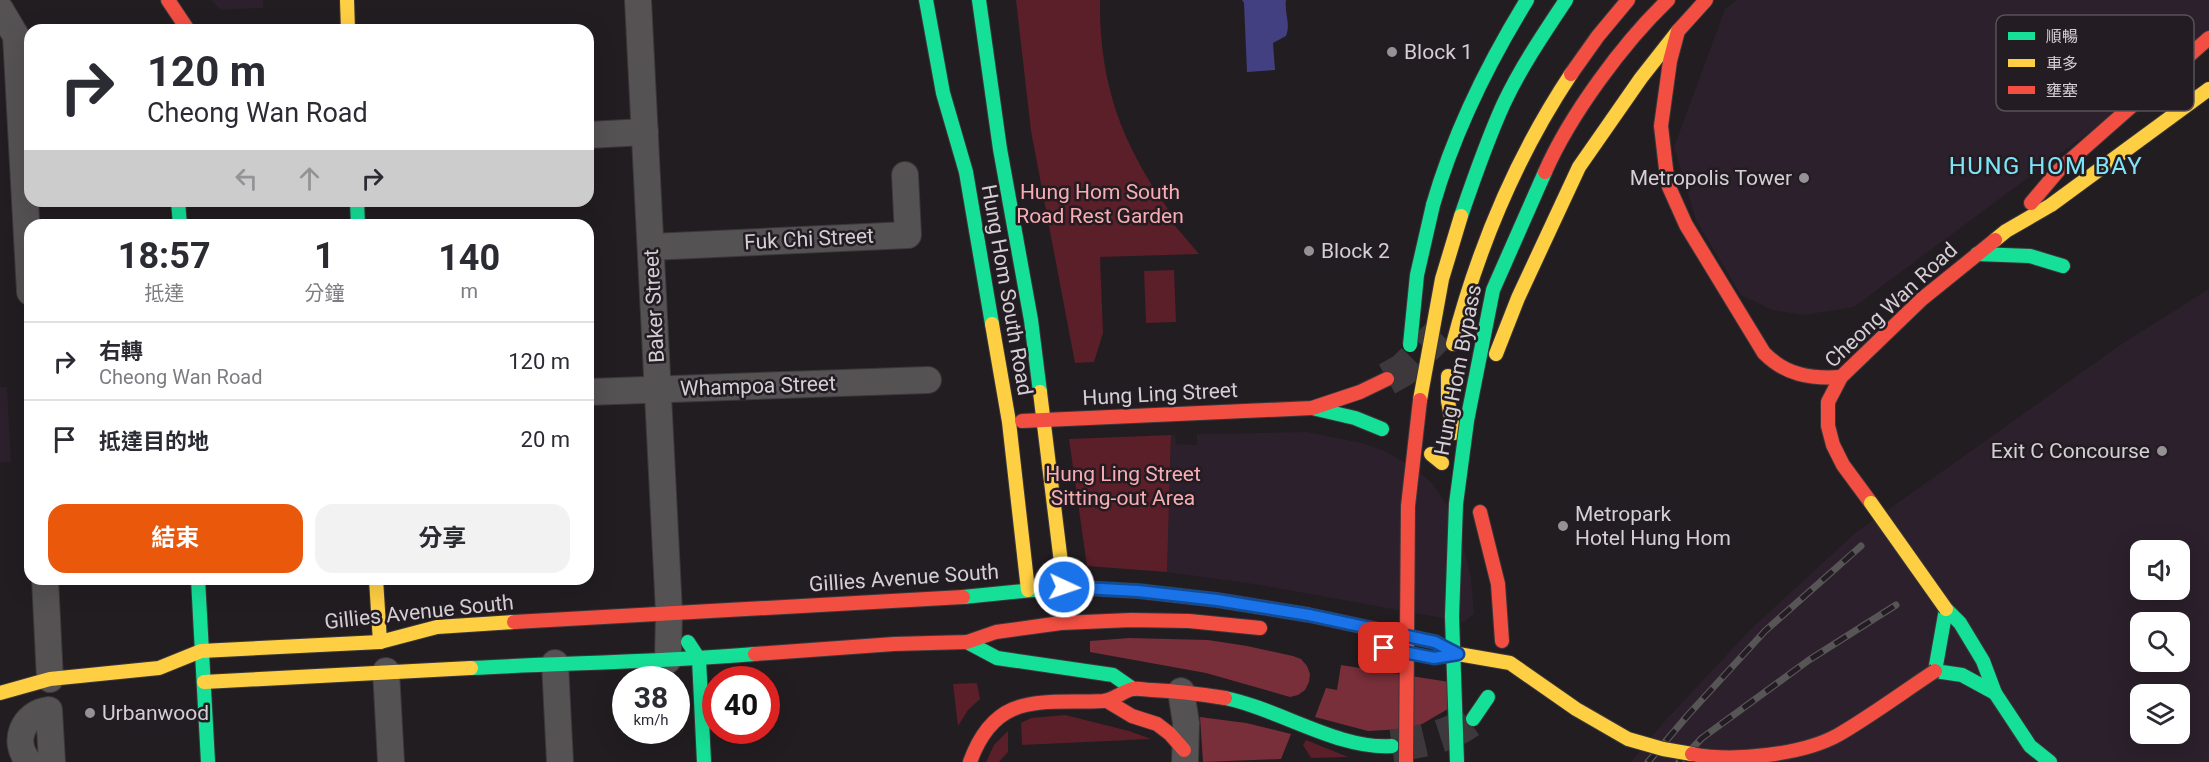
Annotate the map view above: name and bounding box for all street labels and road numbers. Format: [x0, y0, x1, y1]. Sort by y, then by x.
street label: Hung Hom South Road [977, 183, 1037, 397]
street label: Fuk Chi Street [744, 224, 875, 254]
street label: Cheong Wan Road [1820, 238, 1962, 372]
street label: Baker Street [639, 248, 669, 363]
street label: Hung Hom Bypass [1430, 282, 1486, 458]
street label: Whampoa Street [680, 371, 836, 401]
street label: Hung Ling Street [1082, 378, 1238, 410]
street label: Gillies Avenue South [808, 559, 1000, 597]
street label: Gillies Avenue South [323, 590, 515, 634]

